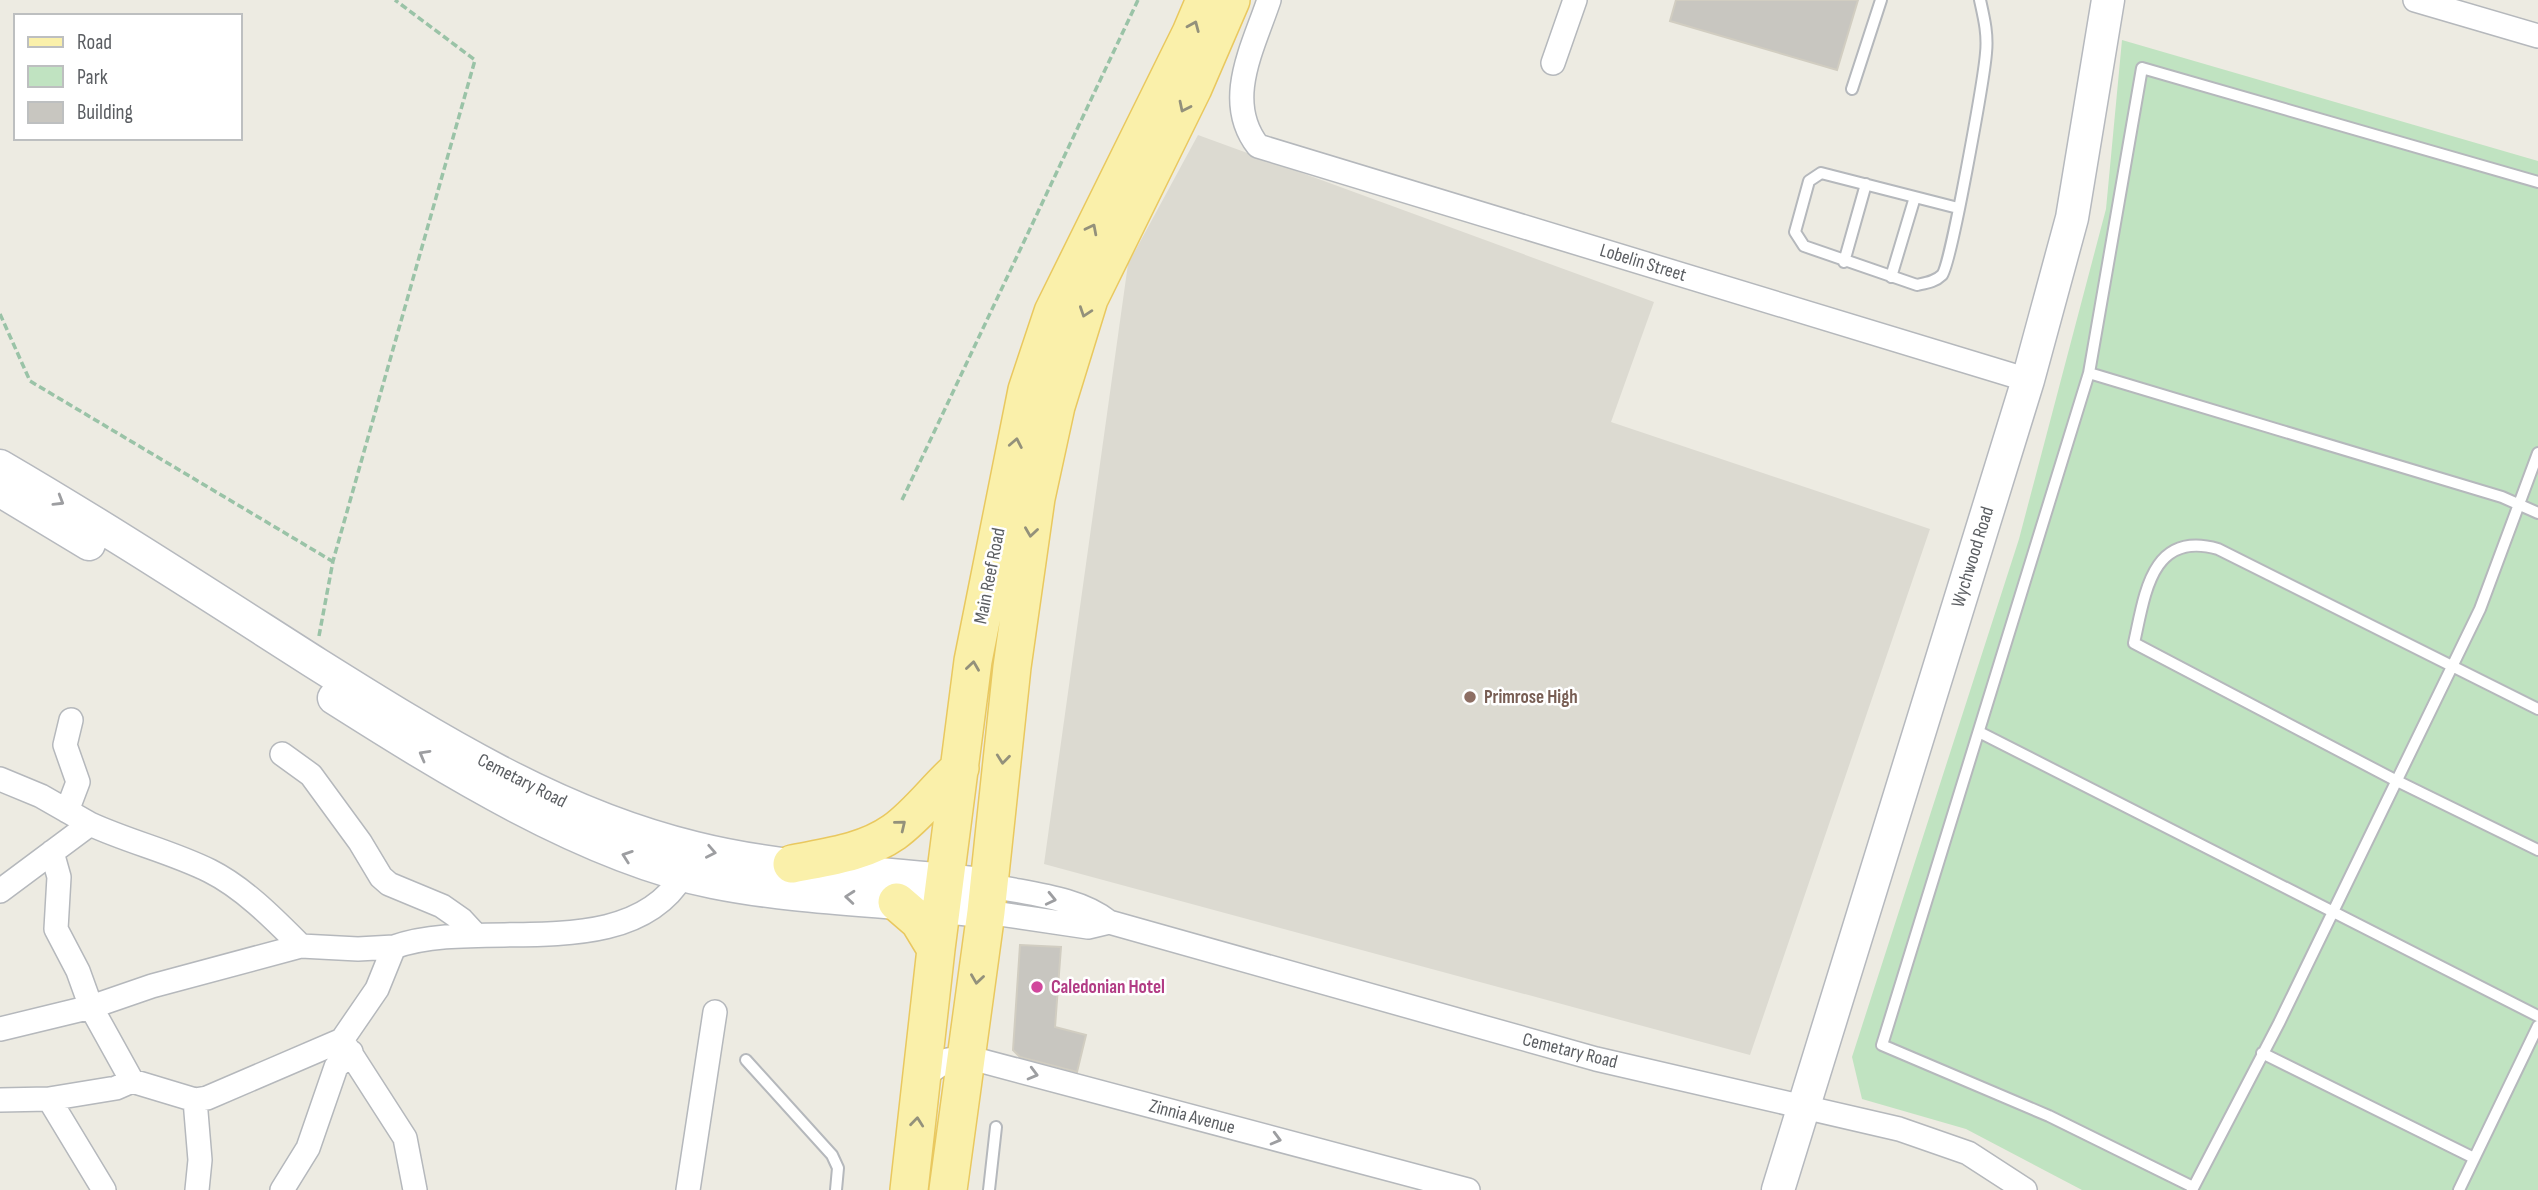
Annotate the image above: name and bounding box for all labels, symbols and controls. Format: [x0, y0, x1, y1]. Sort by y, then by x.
legend [14, 14, 242, 140]
one-way arrow [1186, 21, 1200, 33]
text: Road [77, 30, 112, 55]
text: Park [77, 65, 108, 90]
text: Building [77, 100, 133, 125]
one-way arrow [1178, 100, 1192, 112]
one-way arrow [1084, 224, 1098, 236]
street label: Lobelin Street [1597, 239, 1689, 287]
one-way arrow [1079, 305, 1093, 317]
one-way arrow [1008, 437, 1023, 449]
one-way arrow [51, 492, 64, 505]
street label: Wychwood Road [1947, 504, 1999, 610]
street label: Main Reef Road [969, 526, 1011, 626]
one-way arrow [1024, 527, 1039, 538]
one-way arrow [965, 660, 980, 672]
place label: Primrose High [1484, 686, 1578, 709]
marker: Primrose High [1462, 689, 1478, 705]
street label: Cemetary Road [474, 749, 570, 813]
one-way arrow [418, 750, 431, 763]
one-way arrow [995, 753, 1010, 765]
one-way arrow [894, 821, 906, 834]
one-way arrow [705, 843, 717, 858]
one-way arrow [622, 850, 634, 864]
one-way arrow [844, 890, 855, 905]
one-way arrow [1045, 891, 1057, 906]
one-way arrow [970, 973, 985, 985]
place label: Caledonian Hotel [1051, 976, 1165, 999]
marker: Caledonian Hotel [1029, 979, 1045, 995]
street label: Cemetary Road [1520, 1028, 1620, 1074]
one-way arrow [1026, 1066, 1038, 1080]
street label: Zinnia Avenue [1147, 1095, 1237, 1139]
one-way arrow [909, 1116, 924, 1128]
one-way arrow [1270, 1131, 1282, 1145]

